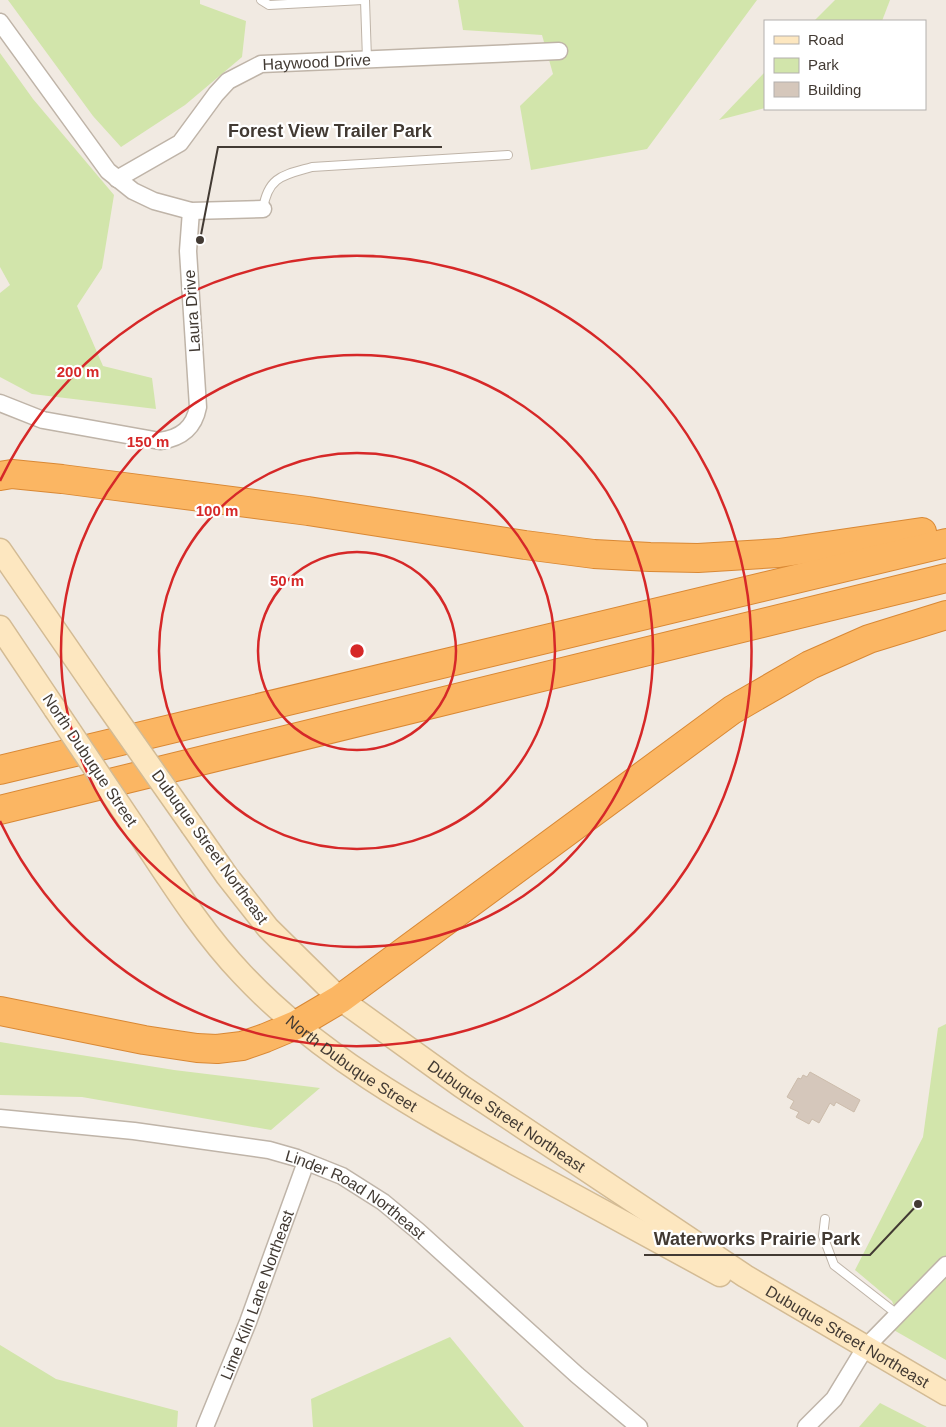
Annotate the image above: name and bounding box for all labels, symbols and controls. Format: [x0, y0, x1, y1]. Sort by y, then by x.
legend [764, 20, 926, 110]
text: Road [808, 31, 844, 48]
street label: Haywood Drive [262, 51, 371, 72]
text: Park [808, 56, 839, 73]
text: Building [808, 81, 861, 98]
callout: Forest View Trailer Park [218, 114, 442, 147]
text: Forest View Trailer Park [228, 121, 433, 141]
street label: Laura Drive [181, 269, 203, 353]
text: 200 m [57, 363, 99, 380]
text: 150 m [127, 433, 169, 450]
text: 100 m [196, 502, 238, 519]
text: 50 m [270, 572, 304, 589]
centre of rings [348, 642, 366, 660]
street label: North Dubuque Street [39, 691, 141, 830]
street label: Dubuque Street Northeast [148, 767, 272, 928]
street label: North Dubuque Street [283, 1012, 421, 1115]
street label: Dubuque Street Northeast [425, 1057, 589, 1175]
street label: Linder Road Northeast [283, 1147, 429, 1242]
street label: Lime Kiln Lane Northeast [217, 1207, 297, 1382]
callout: Waterworks Prairie Park [644, 1222, 870, 1255]
text: Waterworks Prairie Park [654, 1229, 861, 1249]
street label: Dubuque Street Northeast [763, 1282, 933, 1391]

